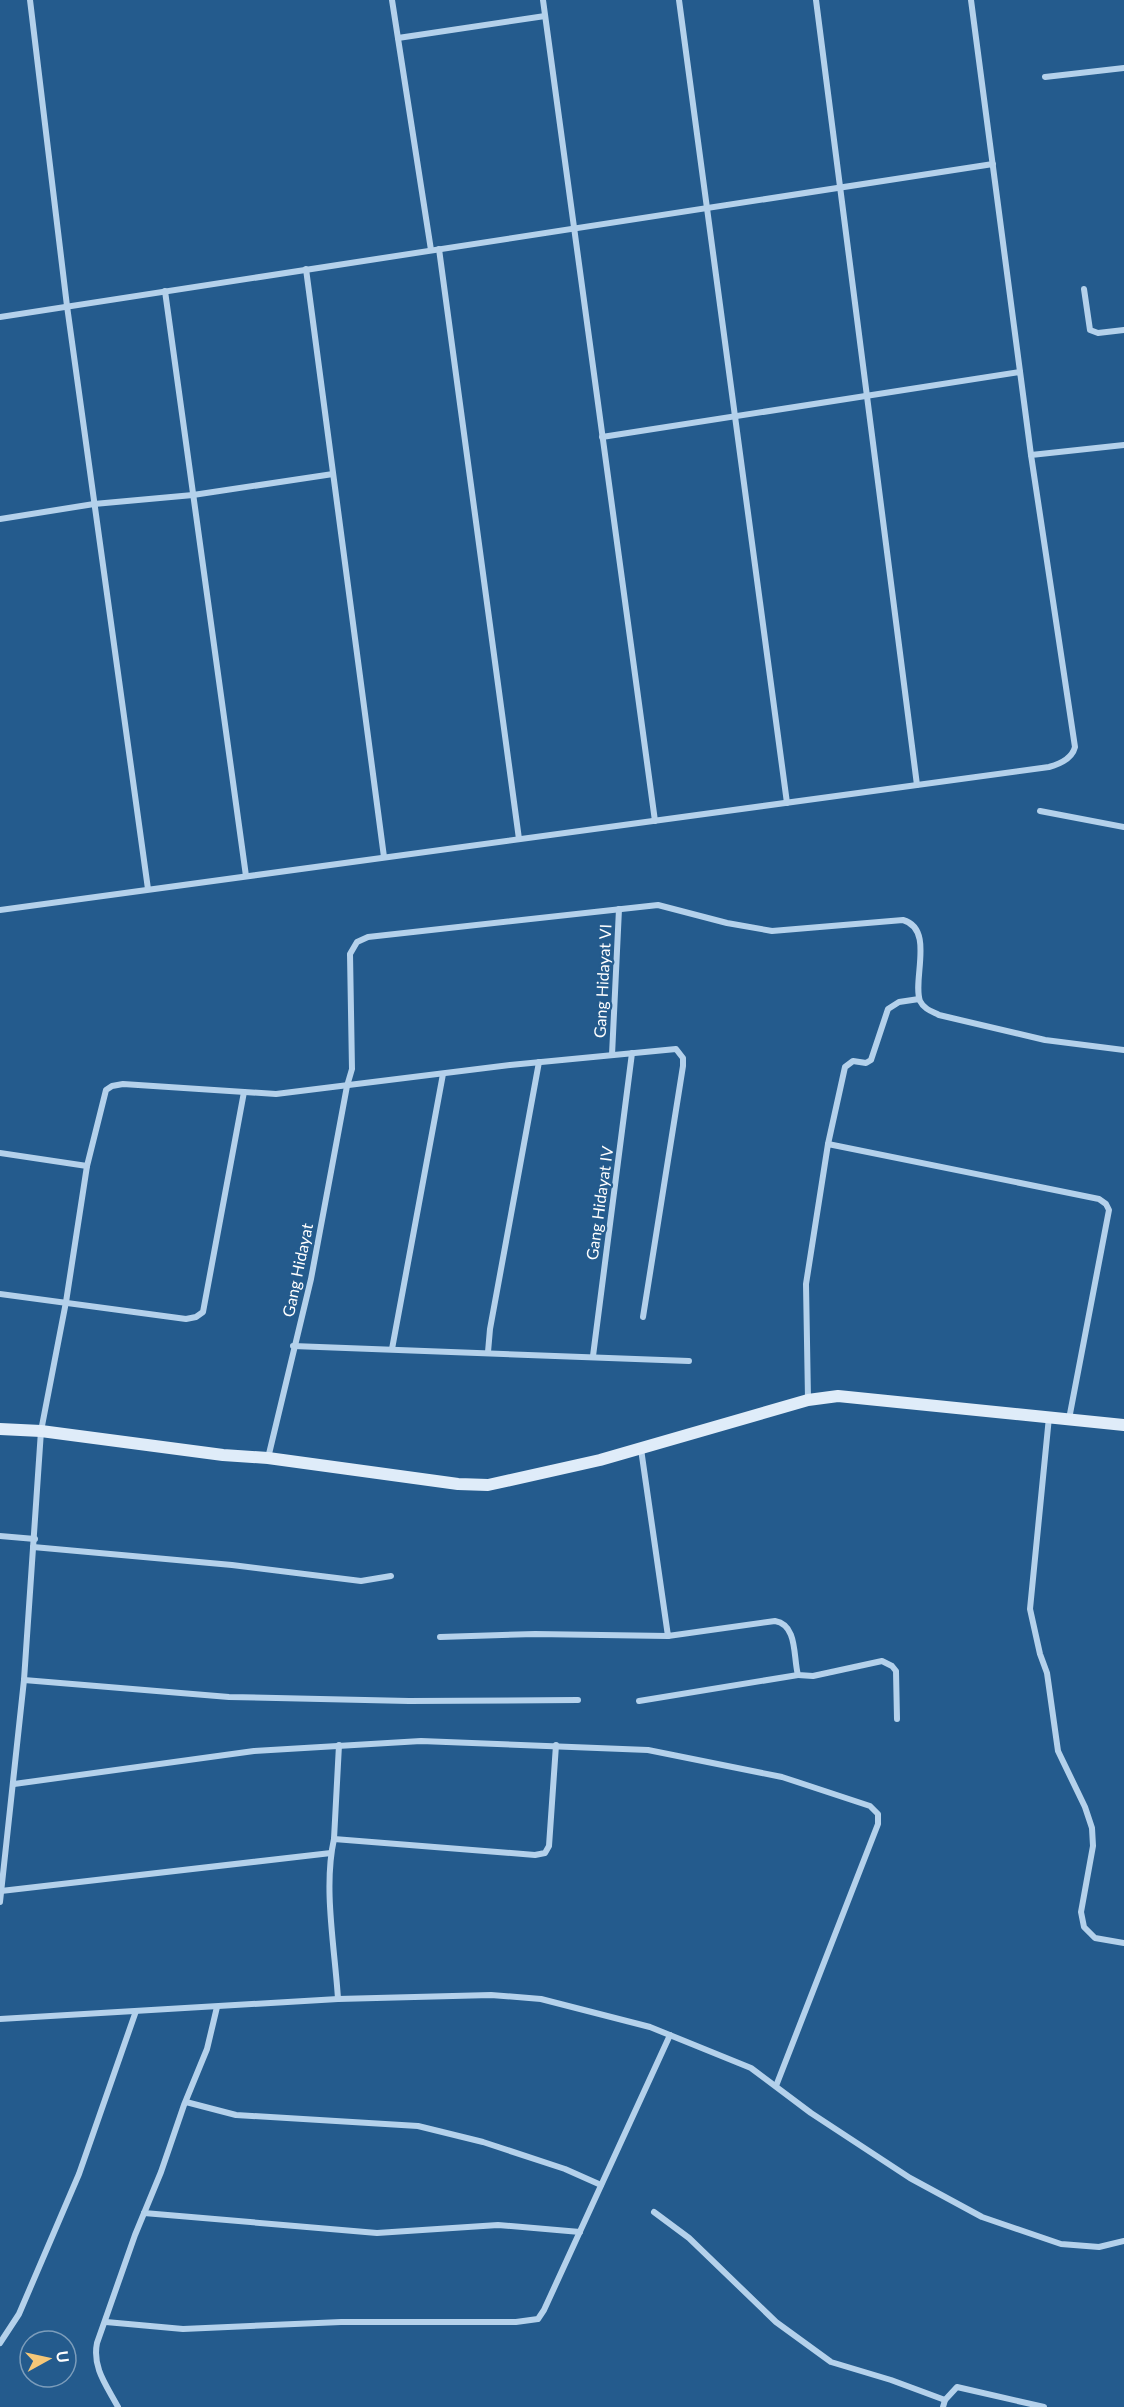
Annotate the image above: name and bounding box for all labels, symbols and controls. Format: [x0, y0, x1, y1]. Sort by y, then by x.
street label: Gang Hidayat VI [590, 924, 614, 1038]
street label: Gang Hidayat IV [582, 1145, 616, 1261]
street label: Gang Hidayat [278, 1221, 316, 1319]
north arrow [18, 2329, 78, 2389]
text: U [53, 2350, 74, 2364]

